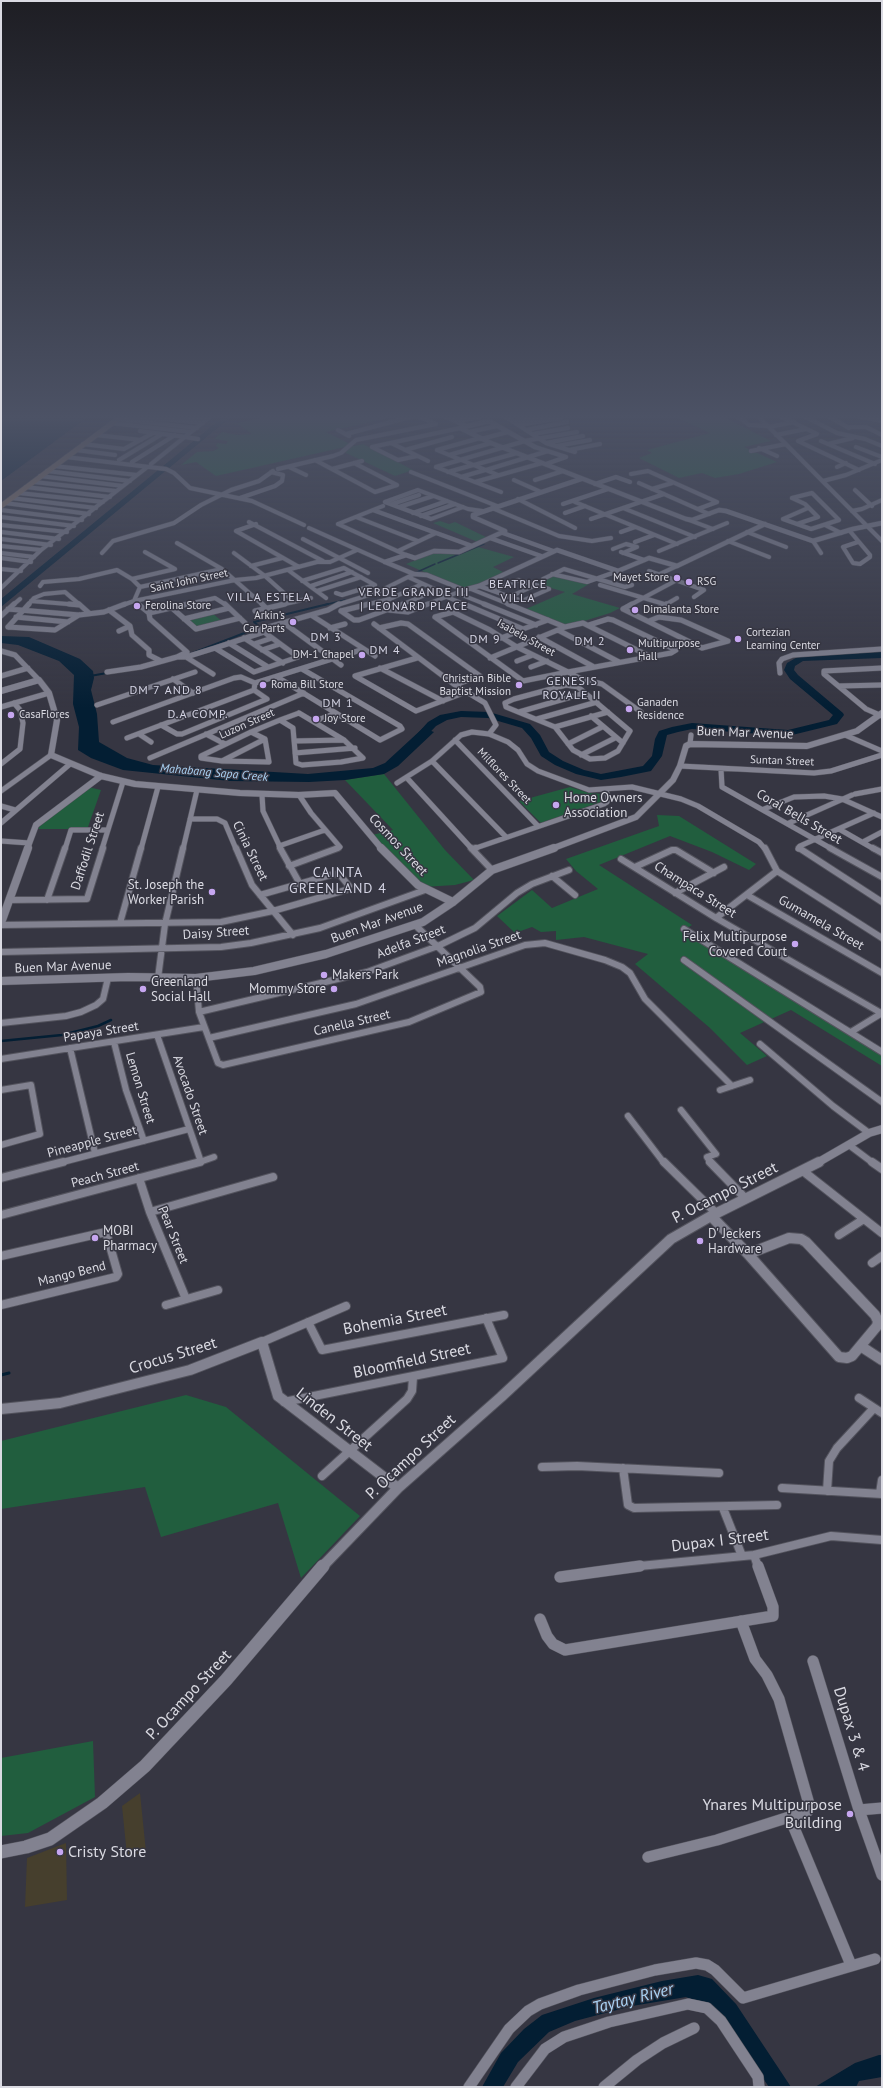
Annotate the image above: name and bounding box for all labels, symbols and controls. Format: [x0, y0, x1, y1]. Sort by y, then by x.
street label: Saint John Street [149, 566, 229, 596]
place label: Mayet Store [613, 571, 669, 585]
marker: Mayet Store [672, 573, 682, 583]
place label: RSG [697, 575, 716, 589]
marker: RSG [684, 577, 694, 587]
district label: BEATRICE VILLA [489, 578, 547, 606]
district label: VERDE GRANDE III | LEONARD PLACE [358, 586, 470, 614]
district label: VILLA ESTELA [227, 591, 311, 605]
place label: Ferolina Store [145, 599, 211, 613]
marker: Ferolina Store [132, 601, 142, 611]
place label: Dimalanta Store [643, 603, 719, 617]
marker: Dimalanta Store [630, 605, 640, 615]
place label: Arkin's Car Parts [243, 609, 285, 635]
marker: Arkin's Car Parts [288, 617, 298, 627]
street label: Isabela Street [495, 617, 557, 659]
place label: Cortezian Learning Center [746, 626, 820, 652]
district label: DM 3 [310, 631, 342, 645]
district label: DM 9 [469, 633, 501, 647]
marker: Cortezian Learning Center [733, 634, 743, 644]
district label: DM 2 [574, 635, 606, 649]
place label: Multipurpose Hall [638, 637, 700, 663]
district label: DM 4 [369, 644, 401, 658]
marker: Multipurpose Hall [625, 645, 635, 655]
place label: DM-1 Chapel [293, 648, 354, 662]
marker: DM-1 Chapel [357, 650, 367, 660]
place label: Christian Bible Baptist Mission [439, 672, 511, 698]
district label: GENESIS ROYALE II [542, 675, 602, 703]
place label: Roma Bill Store [271, 678, 344, 692]
marker: Roma Bill Store [258, 680, 268, 690]
marker: Christian Bible Baptist Mission [514, 680, 524, 690]
district label: DM 7 AND 8 [130, 684, 202, 698]
place label: Ganaden Residence [637, 696, 684, 722]
district label: DM 1 [322, 697, 354, 711]
marker: Ganaden Residence [624, 704, 634, 714]
street label: Luzon Street [217, 706, 277, 742]
place label: CasaFlores [19, 708, 69, 722]
district label: D.A COMP. [167, 708, 229, 722]
marker: CasaFlores [6, 710, 16, 720]
place label: Joy Store [324, 712, 366, 726]
marker: Joy Store [311, 714, 321, 724]
street label: Buen Mar Avenue [696, 724, 794, 742]
street label: Milflores Street [474, 745, 534, 807]
street label: Suntan Street [750, 753, 814, 769]
water label: Mahabang Sapa Creek [159, 761, 269, 785]
street label: Coral Bells Street [754, 786, 844, 848]
place label: Home Owners Association [564, 790, 642, 821]
marker: Home Owners Association [551, 800, 561, 810]
street label: Daffodil Street [68, 810, 108, 892]
street label: Cosmos Street [365, 811, 431, 879]
street label: Cinia Street [229, 819, 271, 883]
street label: Champaca Street [651, 858, 739, 922]
district label: CAINTA GREENLAND 4 [289, 865, 387, 898]
place label: St. Joseph the Worker Parish [128, 877, 204, 908]
marker: St. Joseph the Worker Parish [207, 887, 217, 897]
street label: Gumamela Street [776, 892, 866, 954]
street label: Buen Mar Avenue [329, 899, 425, 947]
street label: Adelfa Street [374, 922, 448, 962]
street label: Daisy Street [182, 923, 250, 943]
street label: Magnolia Street [435, 927, 523, 971]
place label: Felix Multipurpose Covered Court [683, 929, 787, 960]
marker: Felix Multipurpose Covered Court [790, 939, 800, 949]
street label: Buen Mar Avenue [14, 958, 112, 976]
place label: Makers Park [332, 967, 399, 983]
marker: Makers Park [319, 970, 329, 980]
place label: Greenland Social Hall [151, 974, 211, 1005]
place label: Mommy Store [249, 981, 326, 997]
marker: Greenland Social Hall [138, 984, 148, 994]
marker: Mommy Store [329, 984, 339, 994]
street label: Canella Street [312, 1007, 392, 1039]
street label: Papaya Street [62, 1018, 140, 1046]
street label: Lemon Street [122, 1050, 158, 1126]
street label: Avocado Street [169, 1053, 211, 1137]
street label: Pineapple Street [46, 1123, 138, 1161]
street label: Peach Street [69, 1158, 141, 1192]
street label: P. Ocampo Street [669, 1158, 781, 1228]
street label: Pear Street [154, 1204, 192, 1266]
place label: MOBI Pharmacy [103, 1223, 157, 1254]
place label: D' Jeckers Hardware [708, 1226, 762, 1257]
marker: MOBI Pharmacy [90, 1233, 100, 1243]
marker: D' Jeckers Hardware [695, 1236, 705, 1246]
street label: Mango Bend [36, 1258, 108, 1290]
street label: Bohemia Street [342, 1301, 448, 1339]
street label: Crocus Street [127, 1334, 219, 1378]
street label: Bloomfield Street [352, 1339, 472, 1383]
street label: Linden Street [292, 1384, 376, 1456]
street label: P. Ocampo Street [362, 1410, 460, 1504]
street label: Dupax I Street [670, 1526, 770, 1556]
street label: P. Ocampo Street [142, 1646, 236, 1744]
street label: Dupax 3 & 4 [829, 1684, 873, 1774]
place label: Ynares Multipurpose Building [702, 1795, 842, 1833]
marker: Ynares Multipurpose Building [845, 1809, 855, 1819]
place label: Cristy Store [68, 1842, 146, 1862]
marker: Cristy Store [55, 1847, 65, 1857]
water label: Taytay River [590, 1979, 676, 2019]

